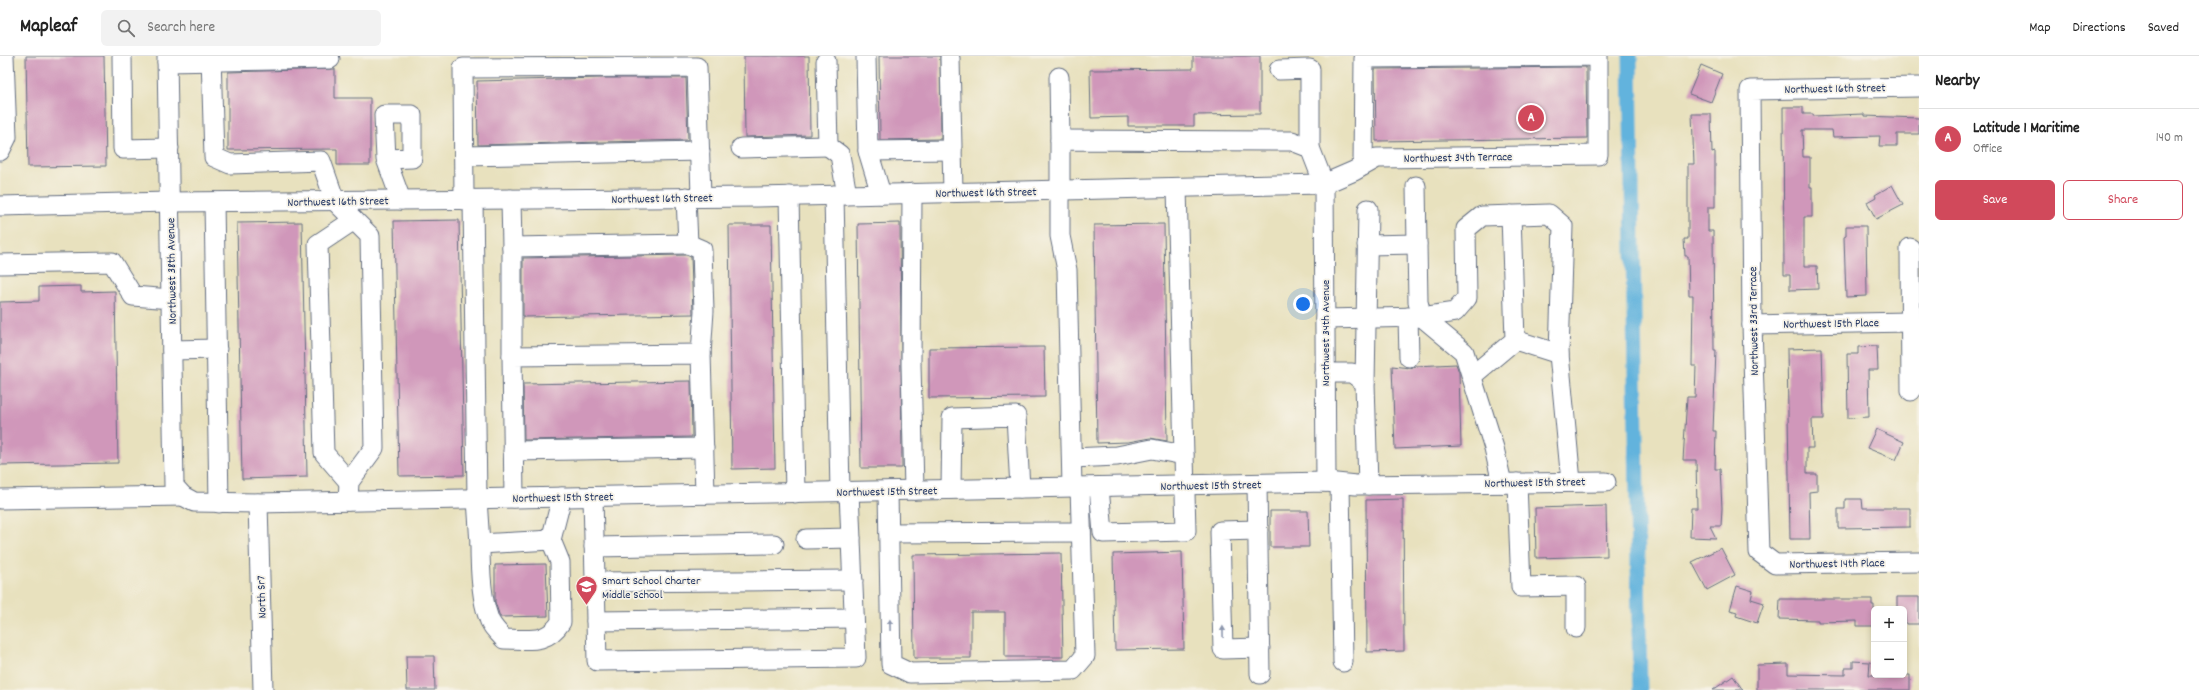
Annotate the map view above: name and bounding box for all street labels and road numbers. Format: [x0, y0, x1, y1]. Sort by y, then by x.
street label: Northwest 16th Street [1784, 80, 1886, 99]
street label: Northwest 34th Terrace [1404, 149, 1512, 168]
street label: Northwest 16th Street [935, 184, 1037, 203]
street label: Northwest 16th Street [611, 190, 713, 209]
street label: Northwest 16th Street [287, 193, 389, 212]
street label: Northwest 38th Avenue [163, 218, 182, 324]
street label: Northwest 33rd Terrace [1745, 266, 1764, 376]
street label: Northwest 34th Avenue [1318, 280, 1335, 386]
street label: Northwest 15th Place [1783, 315, 1879, 334]
street label: Northwest 15th Street [1484, 474, 1586, 493]
street label: Northwest 15th Street [1160, 477, 1262, 496]
street label: Northwest 15th Street [836, 483, 938, 502]
street label: Northwest 15th Street [512, 489, 614, 508]
street label: Northwest 14th Place [1789, 555, 1885, 574]
street label: North Sr7 [253, 575, 272, 619]

